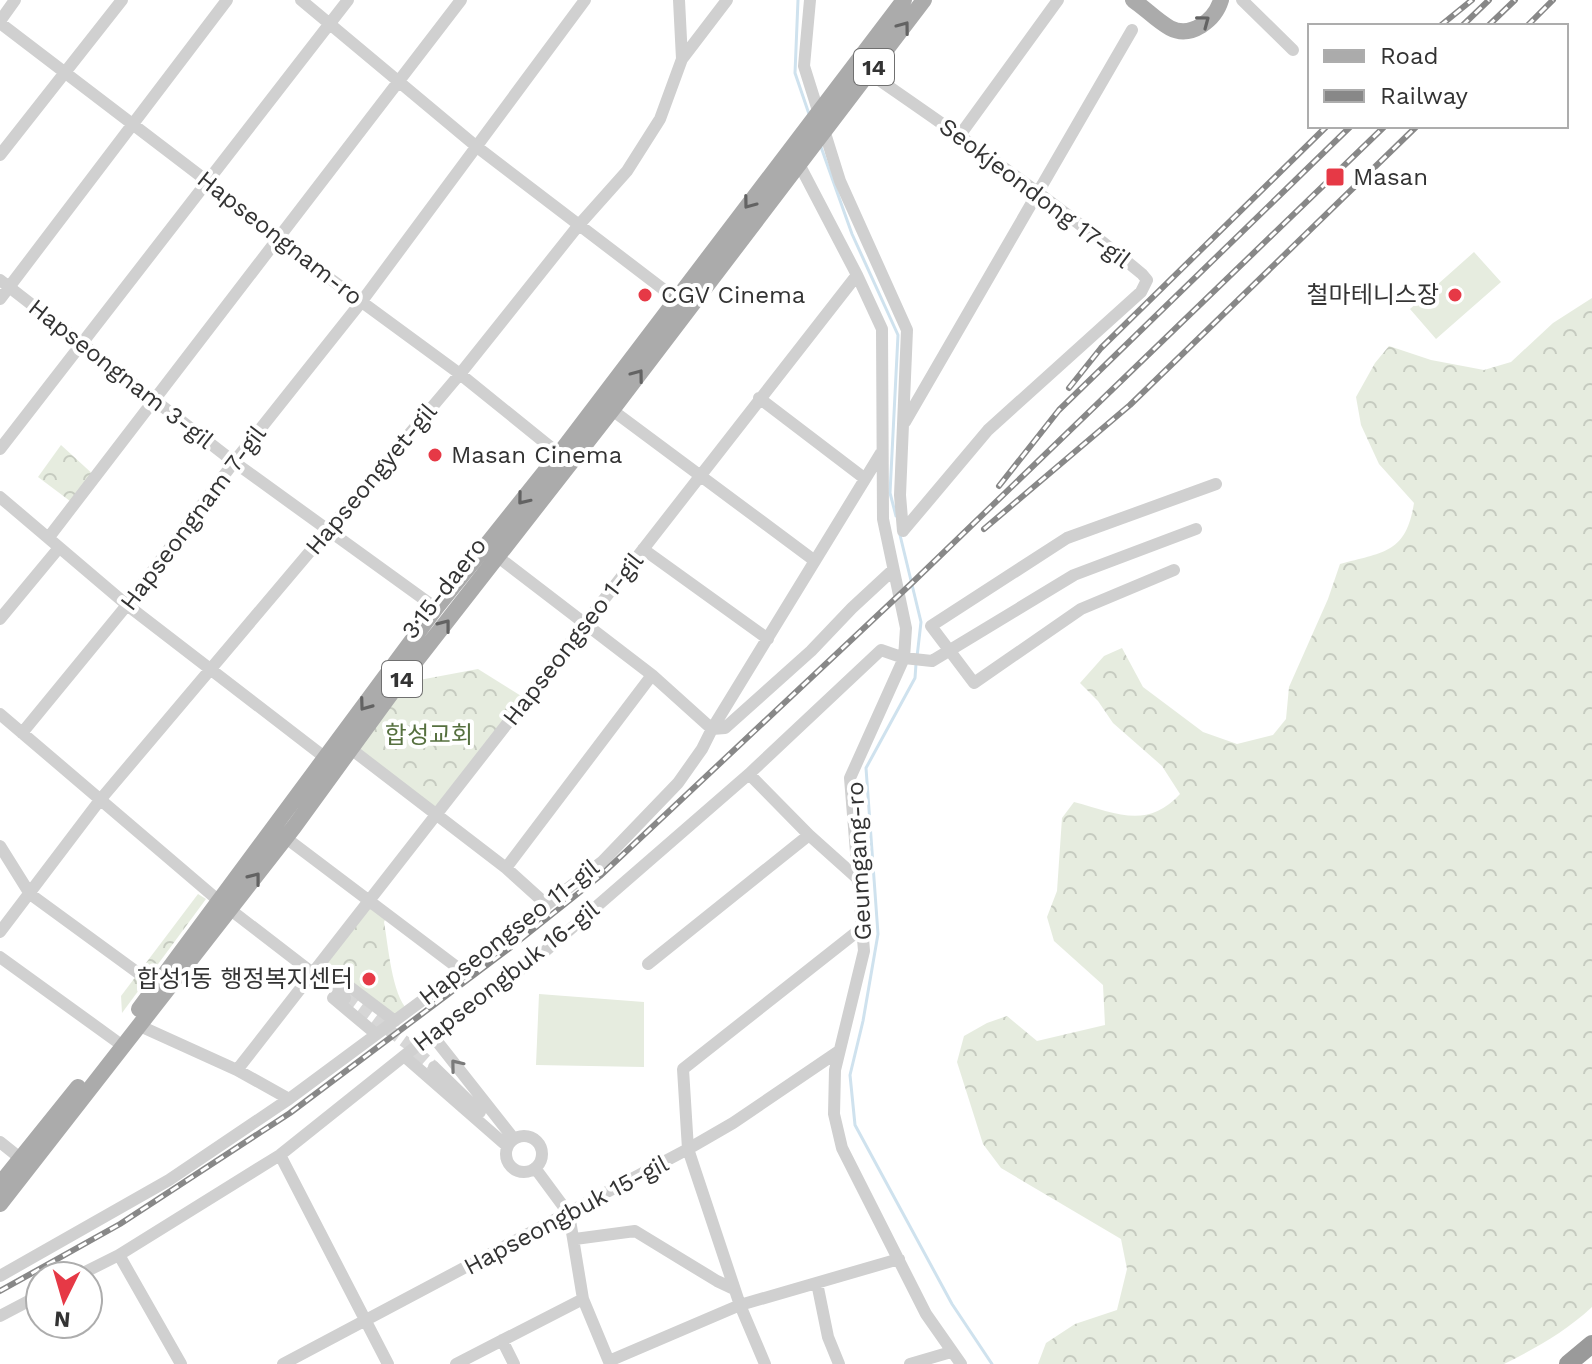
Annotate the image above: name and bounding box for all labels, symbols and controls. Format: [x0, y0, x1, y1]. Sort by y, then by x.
one-way arrow [1195, 16, 1210, 31]
one-way arrow [894, 21, 908, 35]
legend [1308, 24, 1568, 128]
text: Road [1380, 42, 1439, 70]
road number: 14 [854, 49, 894, 85]
text: Railway [1380, 82, 1469, 110]
street label: Seokjeondong 17-gil [934, 112, 1137, 274]
place label: Masan [1353, 163, 1428, 191]
street label: Hapseongnam-ro [192, 165, 368, 311]
marker: Masan [1324, 166, 1346, 188]
one-way arrow [745, 194, 759, 209]
place label: CGV Cinema [661, 281, 805, 309]
place label: 철마테니스장 [1307, 281, 1439, 309]
marker: CGV Cinema [636, 286, 654, 304]
marker: 철마테니스장 [1446, 286, 1464, 304]
street label: Hapseongnam 3-gil [23, 293, 220, 455]
one-way arrow [629, 369, 643, 384]
street label: Hapseongyet-gil [300, 397, 443, 560]
street label: Hapseongnam 7-gil [114, 420, 272, 616]
place label: Masan Cinema [451, 441, 622, 469]
marker: Masan Cinema [426, 446, 444, 464]
one-way arrow [518, 490, 533, 504]
street label: 3·15-daero [396, 532, 492, 644]
street label: Hapseongseo 1-gil [497, 547, 649, 731]
one-way arrow [435, 619, 449, 634]
road number: 14 [382, 661, 422, 697]
one-way arrow [361, 696, 375, 711]
park label: 합성교회 [385, 721, 473, 749]
street label: Geumgang-ro [841, 781, 877, 941]
street label: Hapseongseo 11-gil [413, 853, 605, 1011]
one-way arrow [245, 872, 259, 887]
street label: Hapseongbuk 16-gil [408, 894, 605, 1057]
place label: 합성1동 행정복지센터 [137, 965, 353, 993]
marker: 합성1동 행정복지센터 [360, 970, 378, 988]
one-way arrow [451, 1060, 466, 1074]
street label: Hapseongbuk 15-gil [459, 1149, 674, 1281]
north arrow [24, 1260, 104, 1340]
text: N [53, 1306, 72, 1333]

